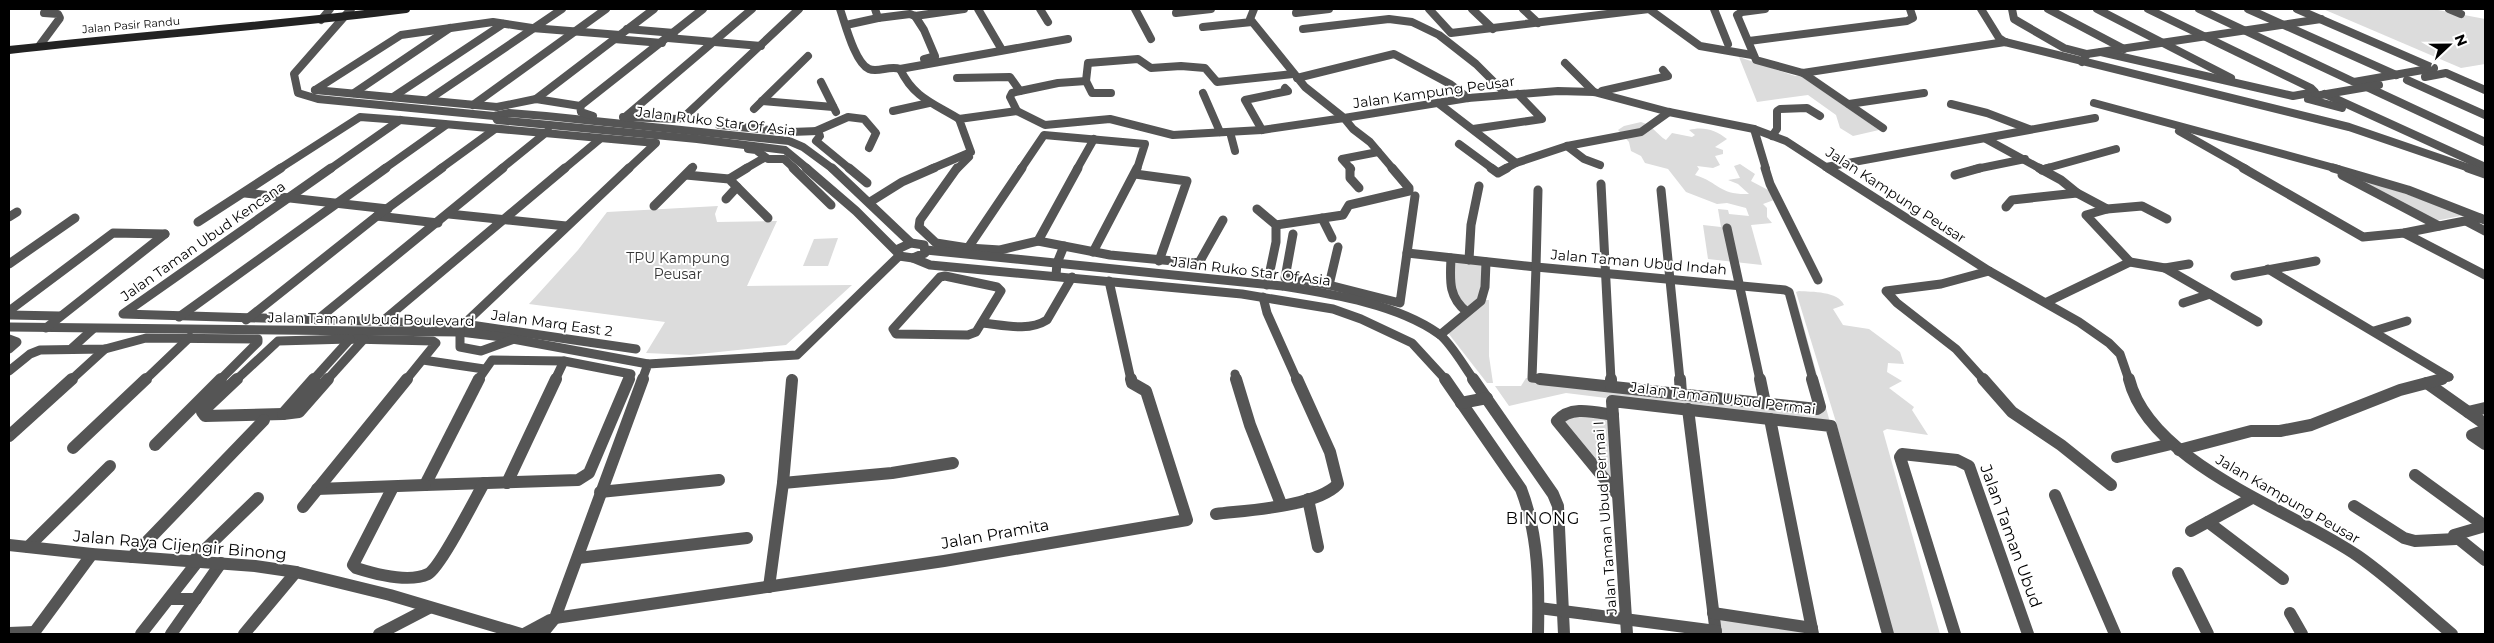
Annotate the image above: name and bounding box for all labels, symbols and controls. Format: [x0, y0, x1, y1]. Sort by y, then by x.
street label: Jalan Pasir Randu [80, 14, 181, 36]
north arrow [2424, 20, 2474, 70]
text: N [2451, 32, 2472, 49]
street label: Jalan Kampung Peusar [1351, 72, 1517, 112]
street label: Jalan Ruko Star Of Asia [634, 102, 797, 140]
street label: Jalan Kampung Peusar [1822, 142, 1970, 247]
street label: Jalan Taman Ubud Kencana [116, 177, 289, 305]
street label: Jalan Taman Ubud Indah [1549, 245, 1728, 279]
park label: TPU Kampung Peusar [626, 249, 730, 283]
street label: Jalan Ruko Star Of Asia [1169, 252, 1332, 290]
street label: Jalan Marq East 2 [489, 305, 614, 340]
street label: Jalan Taman Ubud Boulevard [266, 308, 475, 330]
street label: Jalan Taman Ubud Permai [1628, 378, 1817, 418]
street label: Jalan Taman Ubud Permai I [1589, 420, 1621, 617]
street label: Jalan Kampung Peusar [2212, 450, 2364, 548]
street label: Jalan Taman Ubud [1976, 461, 2046, 610]
district label: BINONG [1506, 509, 1580, 528]
street label: Jalan Pramita [939, 515, 1050, 553]
street label: Jalan Raya Cijengir Binong [71, 526, 288, 564]

